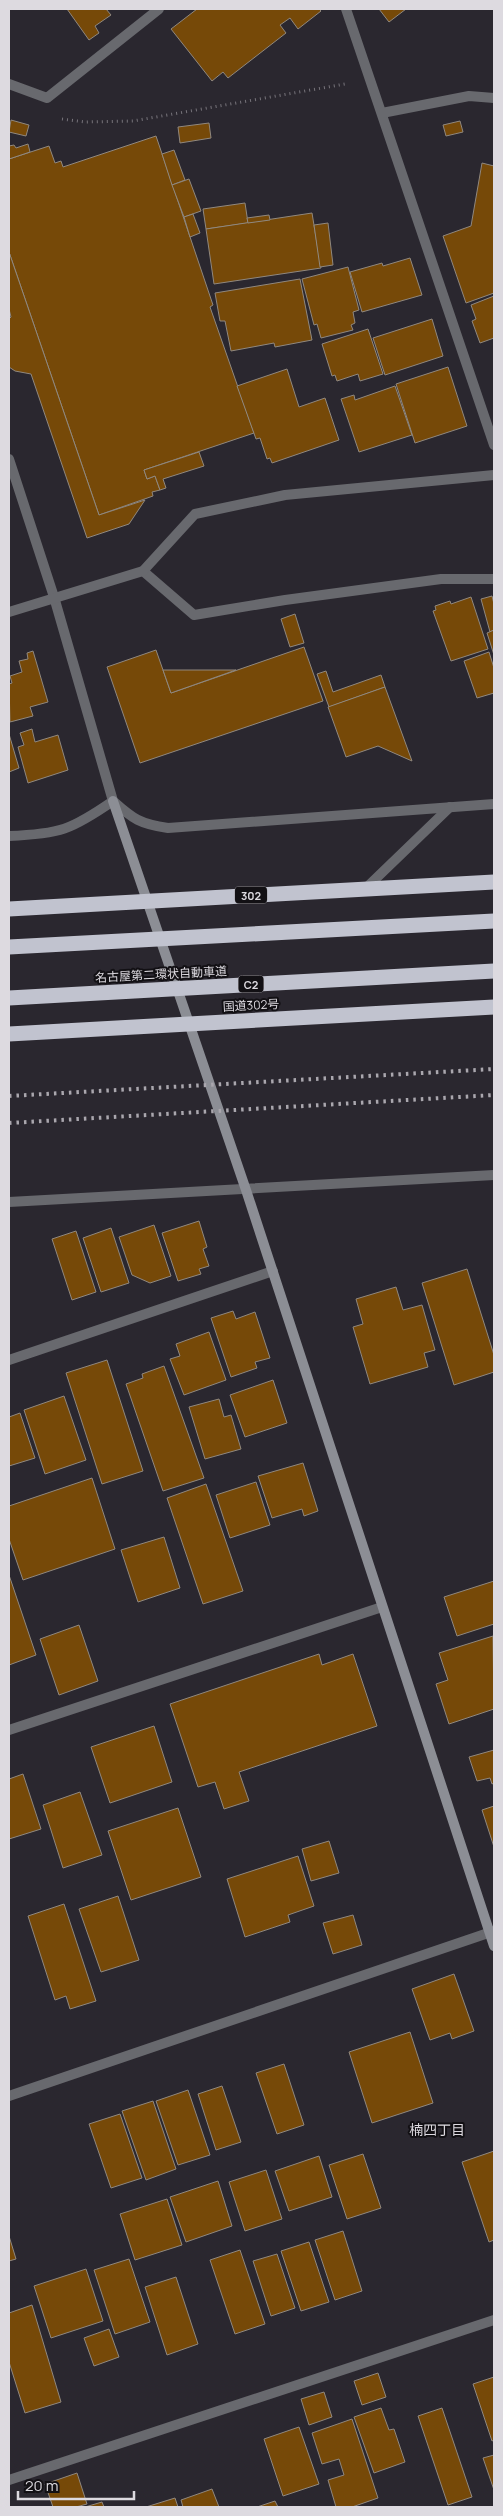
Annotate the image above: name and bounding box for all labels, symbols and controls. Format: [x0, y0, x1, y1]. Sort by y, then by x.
road number: 302 [235, 886, 267, 904]
street label: 名古屋第二環状自動車道 [95, 962, 227, 986]
road number: C2 [238, 976, 264, 992]
street label: 国道302号 [222, 995, 280, 1015]
district label: 楠四丁目 [409, 2120, 465, 2139]
scale bar [18, 2468, 134, 2500]
text: 20 m [25, 2475, 58, 2496]

